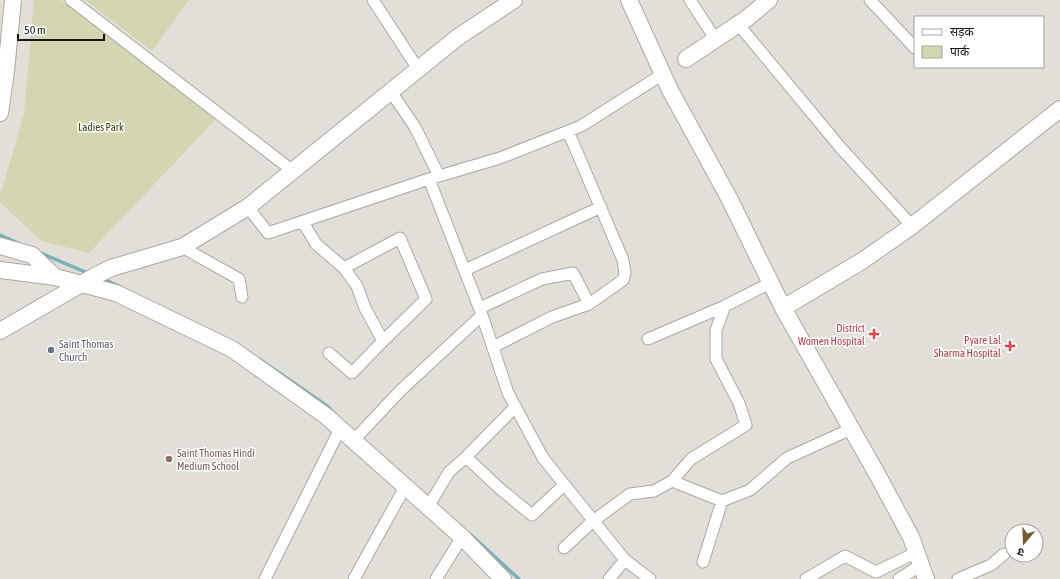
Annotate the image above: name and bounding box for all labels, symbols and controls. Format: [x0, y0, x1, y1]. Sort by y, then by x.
scale bar [18, 16, 104, 42]
legend [914, 16, 1044, 68]
text: 50 m [24, 23, 46, 37]
text: सड़क [950, 25, 975, 39]
text: पार्क [950, 45, 970, 59]
park label: Ladies Park [78, 121, 124, 133]
place label: District Women Hospital [798, 322, 865, 347]
marker: District Women Hospital [868, 328, 880, 340]
place label: Pyare Lal Sharma Hospital [934, 334, 1001, 359]
place label: Saint Thomas Church [59, 338, 113, 363]
marker: Pyare Lal Sharma Hospital [1004, 340, 1016, 352]
marker: Saint Thomas Church [46, 345, 56, 355]
place label: Saint Thomas Hindi Medium School [177, 447, 255, 472]
marker: Saint Thomas Hindi Medium School [164, 454, 174, 464]
north arrow [1004, 523, 1044, 563]
text: उ [1015, 546, 1026, 559]

